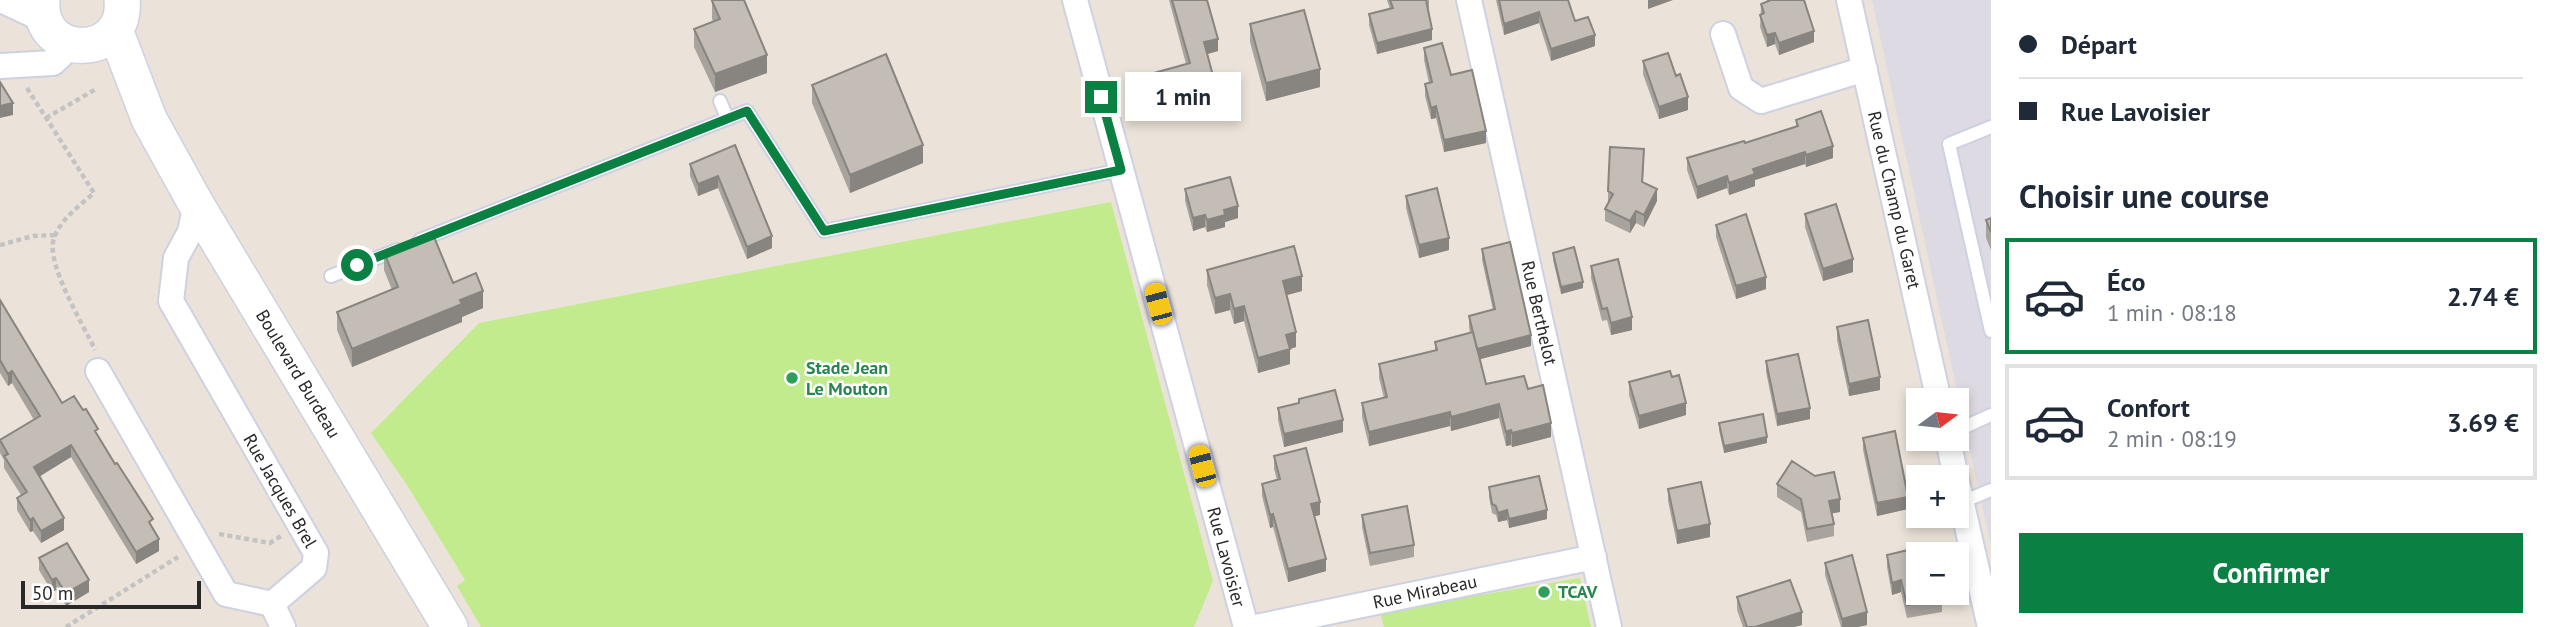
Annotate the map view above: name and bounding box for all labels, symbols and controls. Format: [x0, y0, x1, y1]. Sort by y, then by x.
text: Départ [2061, 28, 2137, 61]
callout: 1 min [1126, 72, 1241, 122]
route end [1085, 81, 1117, 113]
text: 1 min [1155, 82, 1211, 111]
text: Rue Lavoisier [2061, 95, 2210, 128]
street label: Rue du Champ du Garet [1863, 109, 1926, 291]
text: Choisir une course [2019, 175, 2269, 217]
route start [341, 249, 373, 281]
street label: Rue Berthelot [1516, 258, 1563, 367]
icon: car [2023, 265, 2086, 328]
text: Éco [2107, 265, 2145, 298]
text: 2.74 € [2447, 280, 2519, 313]
car [1143, 281, 1174, 327]
text: 1 min · 08:18 [2107, 298, 2237, 327]
street label: Boulevard Burdeau [251, 305, 346, 442]
place label: Stade Jean Le Mouton [806, 356, 888, 400]
marker: Stade Jean Le Mouton [784, 370, 800, 386]
north arrow [1906, 388, 1969, 452]
map controls [1906, 388, 1969, 605]
icon: car [2023, 391, 2086, 454]
text: Confort [2107, 391, 2190, 424]
text: 3.69 € [2447, 406, 2519, 439]
text: 2 min · 08:19 [2107, 424, 2237, 453]
street label: Rue Jacques Brel [238, 430, 323, 553]
car [1187, 443, 1218, 489]
button: + [1906, 465, 1969, 528]
street label: Rue Lavoisier [1202, 504, 1251, 609]
button: Confirmer [2019, 533, 2523, 613]
button: − [1906, 542, 1969, 605]
street label: Rue Mirabeau [1371, 569, 1479, 614]
scale bar [21, 578, 201, 610]
place label: TCAV [1558, 580, 1597, 603]
text: 50 m [32, 581, 73, 605]
marker: TCAV [1536, 584, 1552, 600]

